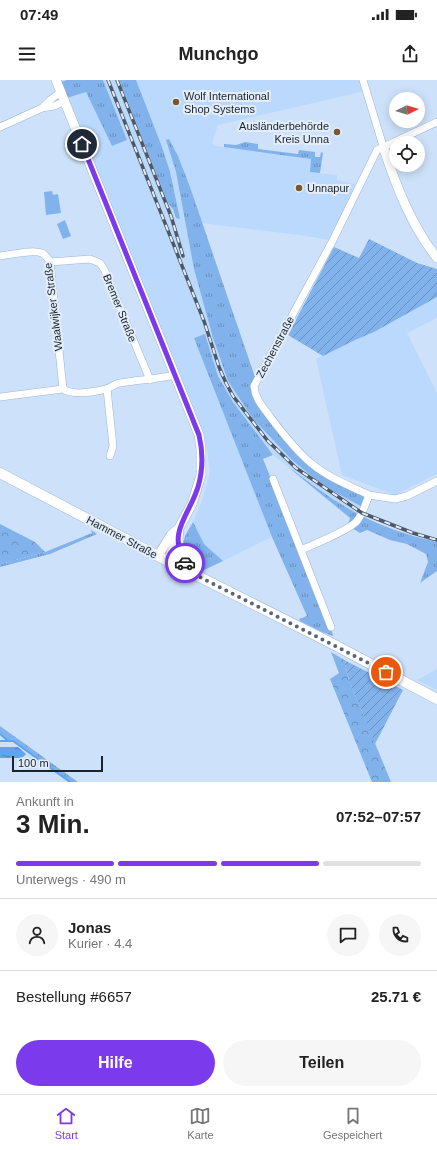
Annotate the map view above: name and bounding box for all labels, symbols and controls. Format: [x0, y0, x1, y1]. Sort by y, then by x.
text: 07:49 [20, 6, 58, 23]
icon: menu [16, 43, 38, 65]
icon: share [399, 43, 421, 65]
text: Munchgo [179, 44, 258, 64]
place label: Wolf International Shop Systems [184, 90, 269, 115]
north arrow [389, 92, 425, 128]
map controls [389, 92, 425, 172]
marker: Wolf International Shop Systems [171, 97, 181, 107]
place label: Ausländerbehörde Kreis Unna [239, 120, 330, 145]
pin [65, 127, 99, 161]
marker: Ausländerbehörde Kreis Unna [332, 127, 342, 137]
icon: home [71, 133, 93, 155]
button: locate [389, 136, 425, 172]
place label: Unnapur [307, 182, 350, 194]
marker: Unnapur [294, 183, 304, 193]
street label: Waalwijker Straße [42, 262, 64, 352]
street label: Bremer Straße [101, 272, 139, 344]
street label: Zechenstraße [254, 314, 296, 380]
street label: Hammer Straße [85, 513, 159, 561]
courier [165, 543, 205, 583]
icon: car [174, 552, 196, 574]
pin [369, 655, 403, 689]
icon: bag [375, 661, 397, 683]
scale bar [12, 754, 103, 773]
text: 100 m [18, 757, 49, 769]
text: Ankunft in [16, 794, 74, 809]
text: 07:52–07:57 [336, 808, 421, 825]
text: 3 Min. [16, 809, 90, 839]
text: Unterwegs · 490 m [16, 872, 126, 887]
button: person [16, 914, 58, 956]
button: chat [327, 914, 369, 956]
button: phone [379, 914, 421, 956]
text: Jonas [68, 919, 111, 936]
text: Kurier · 4.4 [68, 936, 132, 951]
text: Bestellung #6657 [16, 988, 132, 1005]
text: 25.71 € [371, 988, 421, 1005]
button: Hilfe [16, 1040, 215, 1086]
button: Teilen [223, 1040, 421, 1086]
tab: Start [55, 1105, 78, 1141]
tab: Karte [187, 1105, 214, 1141]
tab: Gespeichert [323, 1105, 382, 1141]

